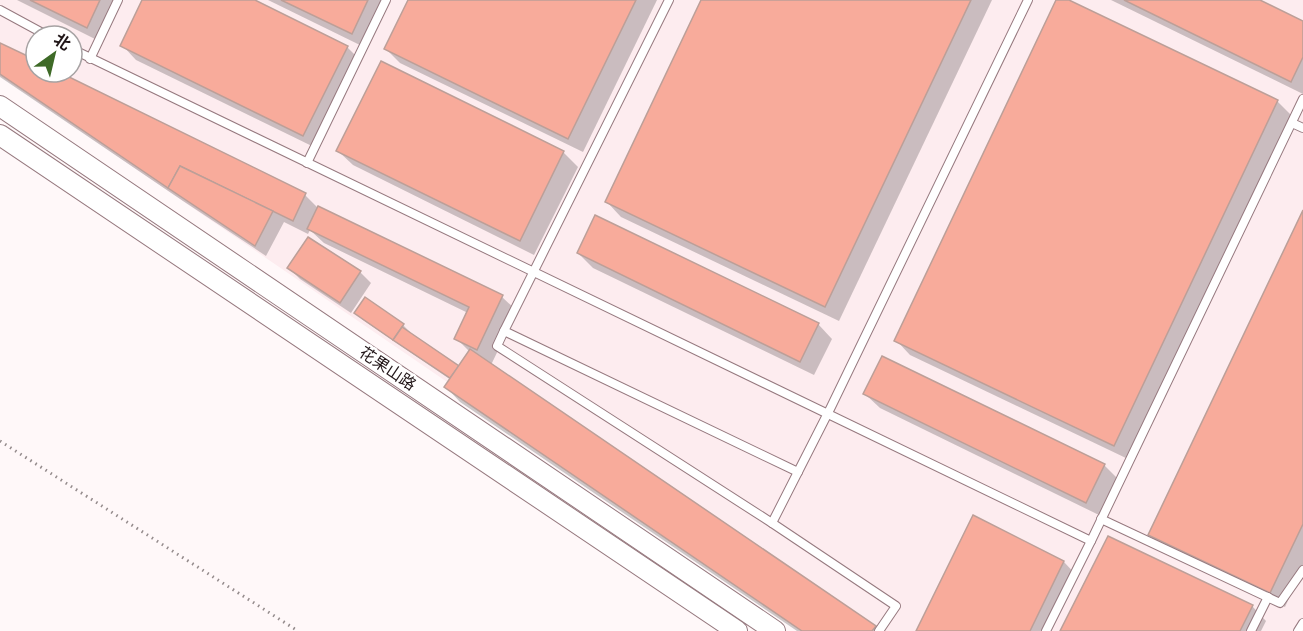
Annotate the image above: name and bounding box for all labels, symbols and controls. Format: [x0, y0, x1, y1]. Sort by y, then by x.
north arrow [24, 24, 84, 84]
text: 北 [50, 29, 75, 54]
street label: 花果山路 [356, 342, 420, 394]

